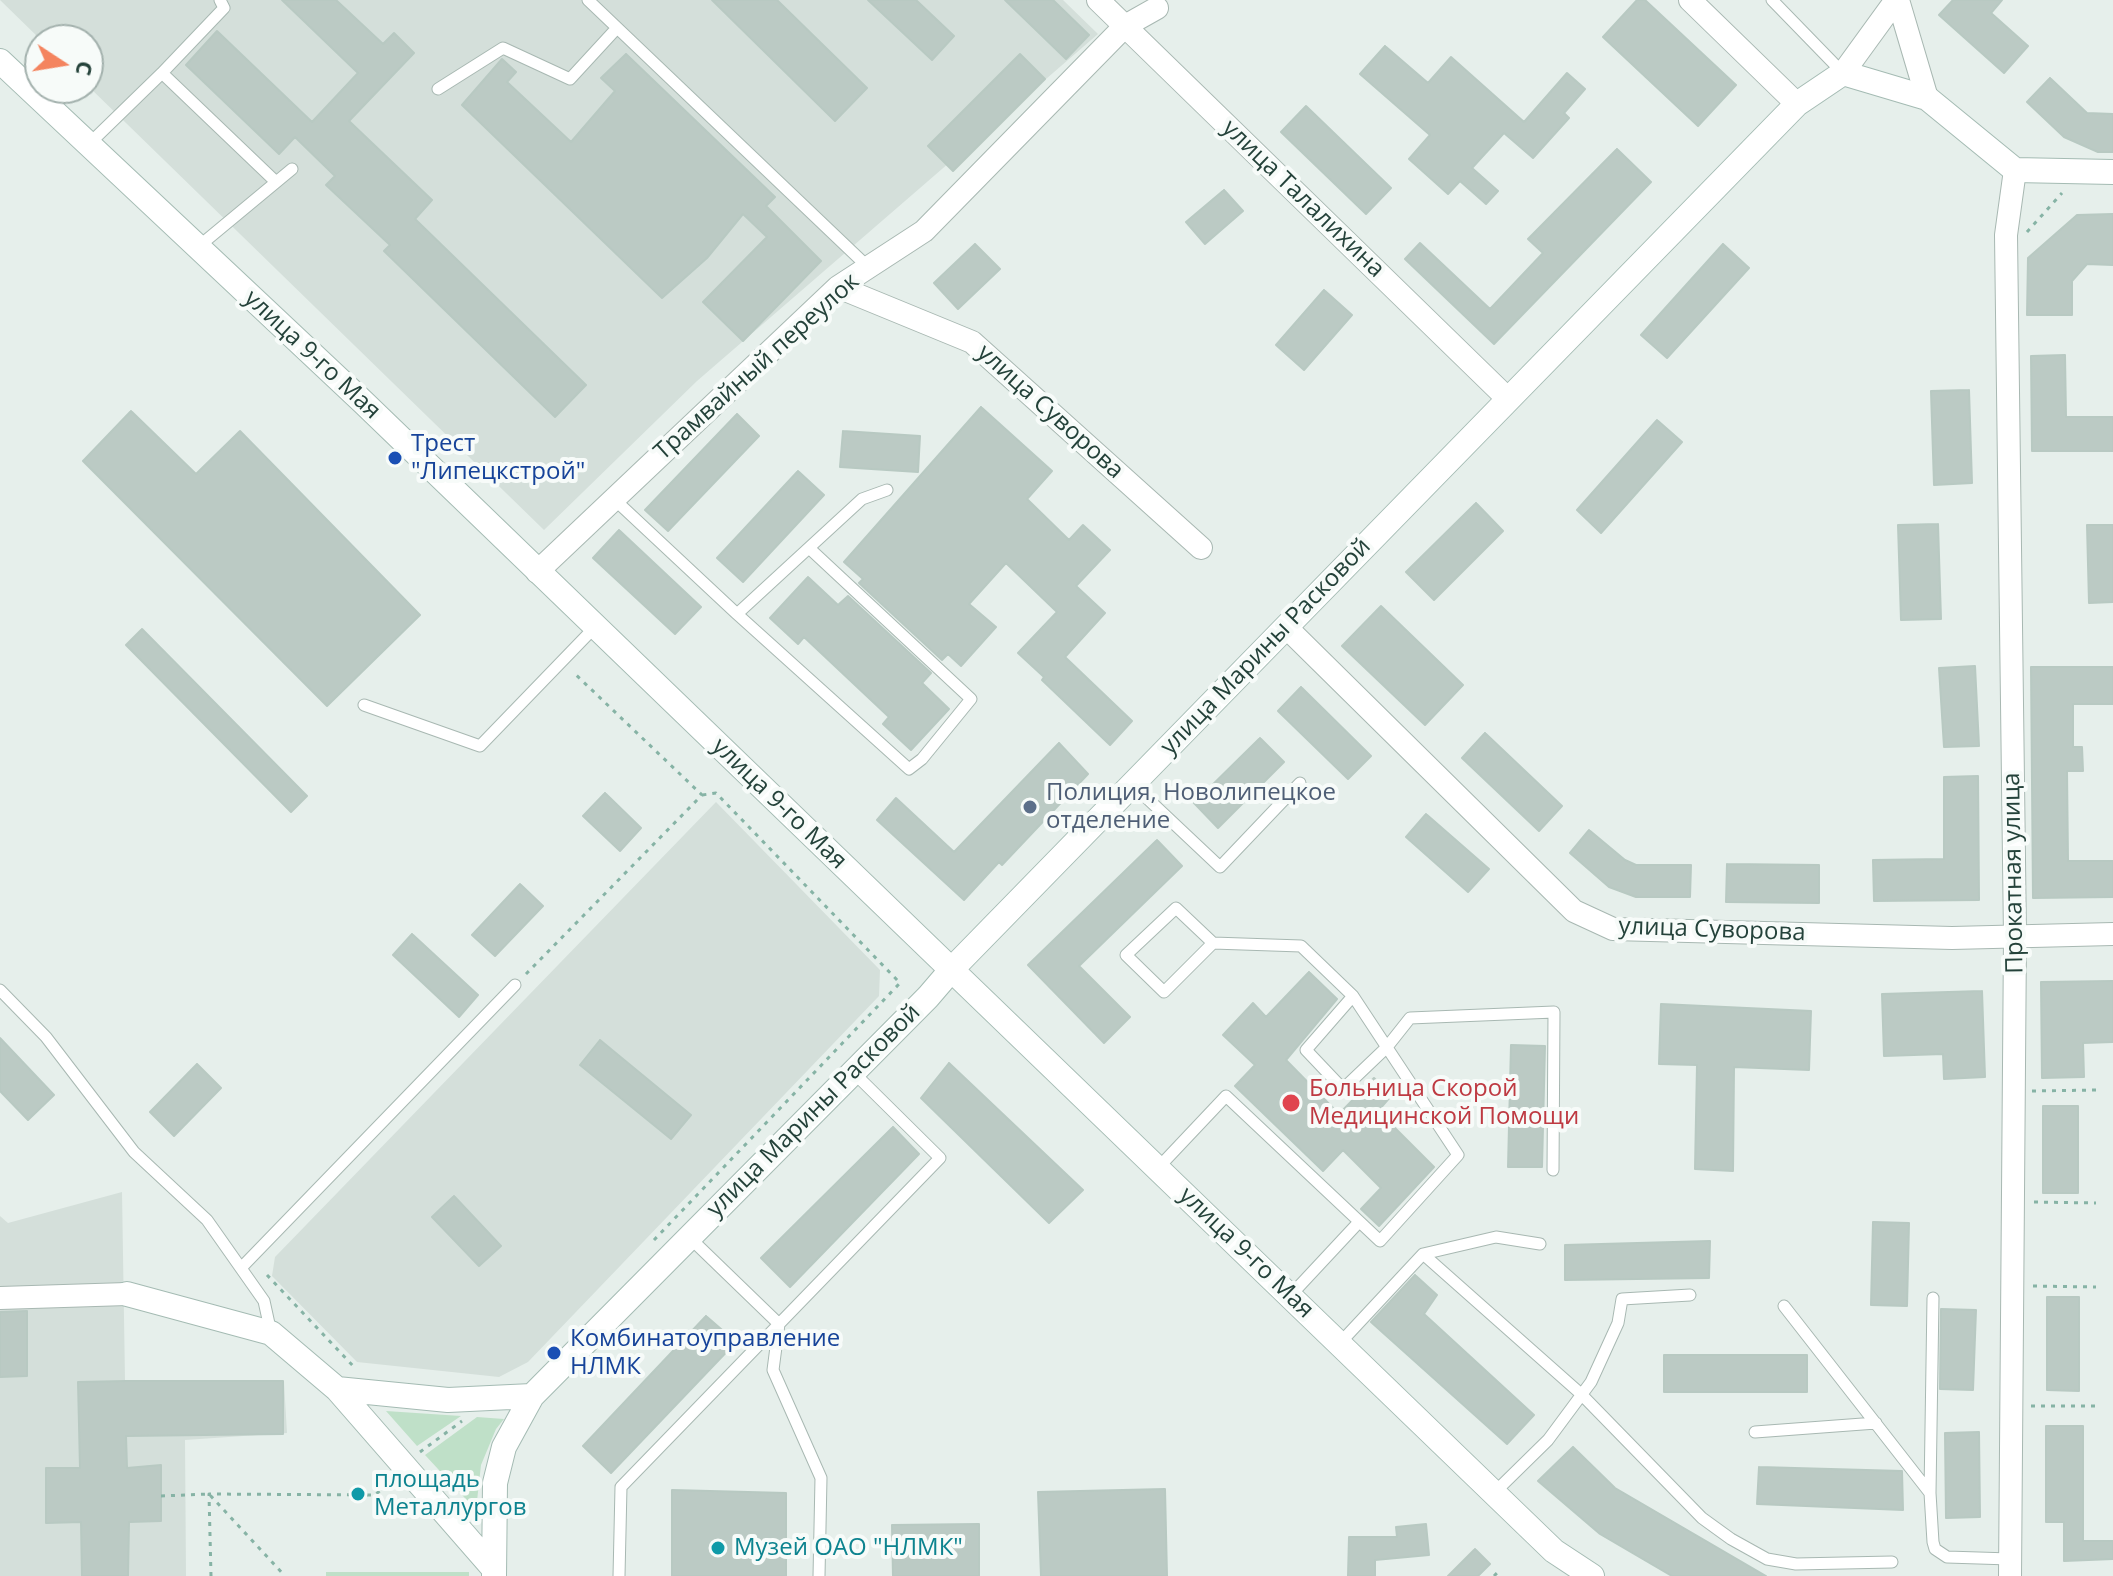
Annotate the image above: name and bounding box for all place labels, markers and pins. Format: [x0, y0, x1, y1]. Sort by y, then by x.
place label: Трест "Липецкстрой" [411, 430, 585, 486]
marker: Трест "Липецкстрой" [386, 449, 404, 467]
place label: Полиция, Новолипецкое отделение [1046, 779, 1336, 835]
marker: Полиция, Новолипецкое отделение [1021, 798, 1039, 816]
place label: Больница Скорой Медицинской Помощи [1309, 1075, 1579, 1131]
marker: Больница Скорой Медицинской Помощи [1280, 1092, 1302, 1114]
place label: Комбинатоуправление НЛМК [570, 1325, 840, 1381]
marker: Комбинатоуправление НЛМК [545, 1344, 563, 1362]
place label: площадь Металлургов [374, 1466, 526, 1522]
marker: площадь Металлургов [349, 1485, 367, 1503]
place label: Музей ОАО "НЛМК" [734, 1534, 963, 1562]
marker: Музей ОАО "НЛМК" [709, 1539, 727, 1557]

